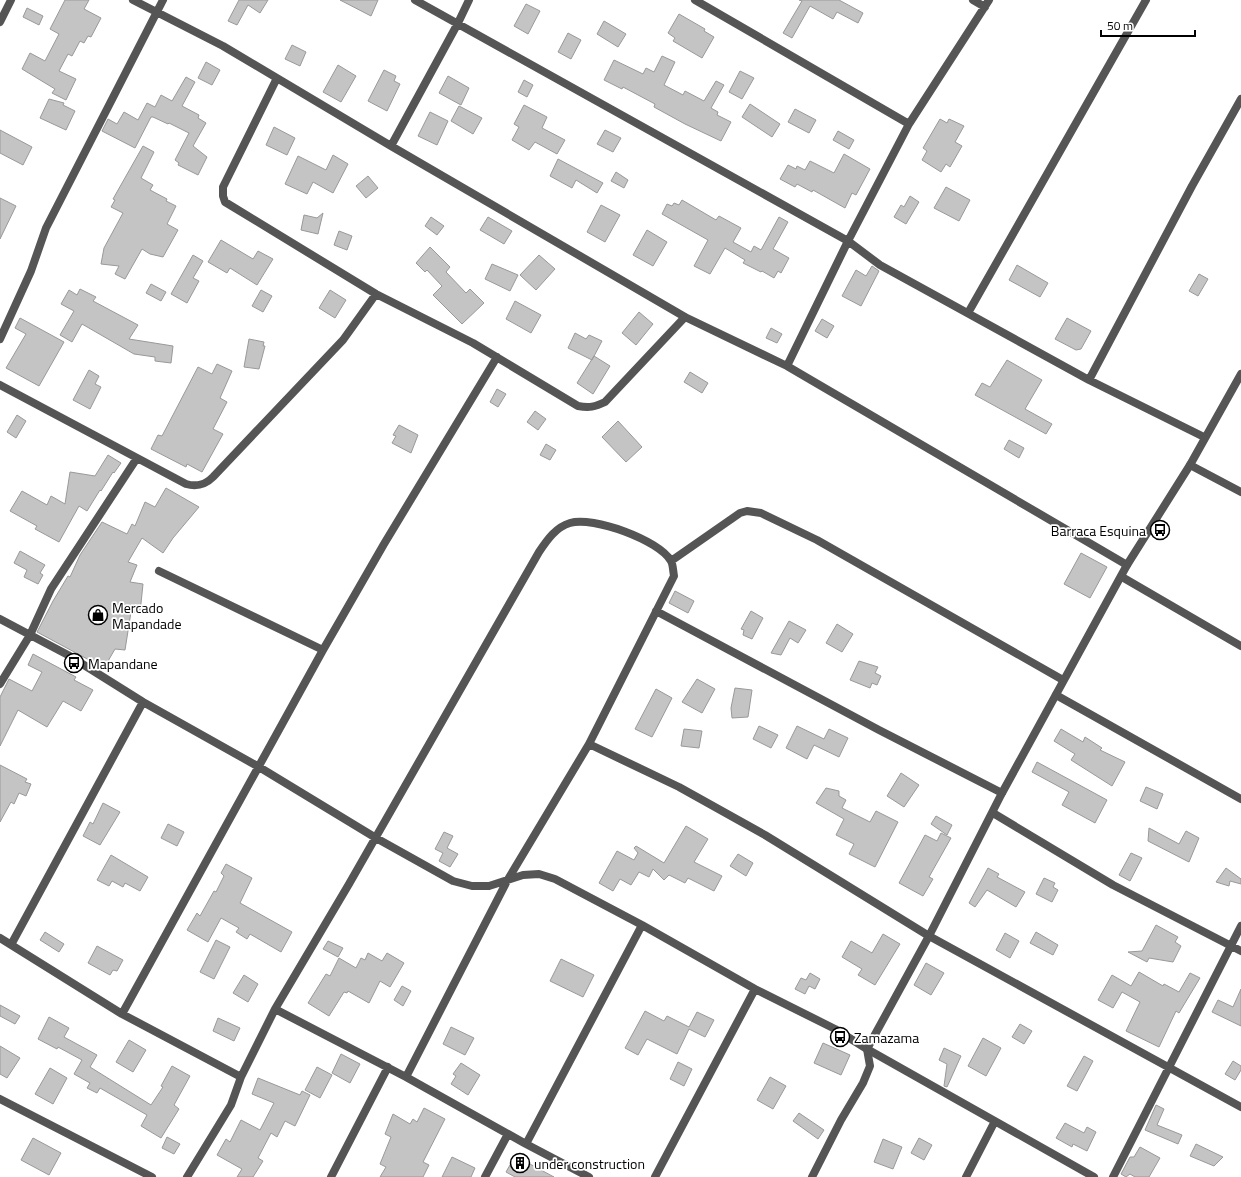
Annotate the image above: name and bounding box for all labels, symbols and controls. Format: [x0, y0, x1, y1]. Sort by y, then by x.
scale bar [1101, 12, 1195, 38]
text: 50 m [1107, 16, 1133, 35]
bus stop icon: Barraca Esquina [1149, 519, 1171, 541]
place label: Barraca Esquina [1051, 520, 1146, 541]
place label: Mercado Mapandade [112, 597, 182, 634]
shop icon: Mercado Mapandade [87, 604, 109, 626]
bus stop icon: Mapandane [63, 652, 85, 674]
place label: Mapandane [88, 653, 158, 674]
bus stop icon: Zamazama [829, 1026, 851, 1048]
place label: Zamazama [854, 1027, 919, 1048]
building icon: under construction [509, 1152, 531, 1174]
place label: under construction [534, 1153, 645, 1174]

